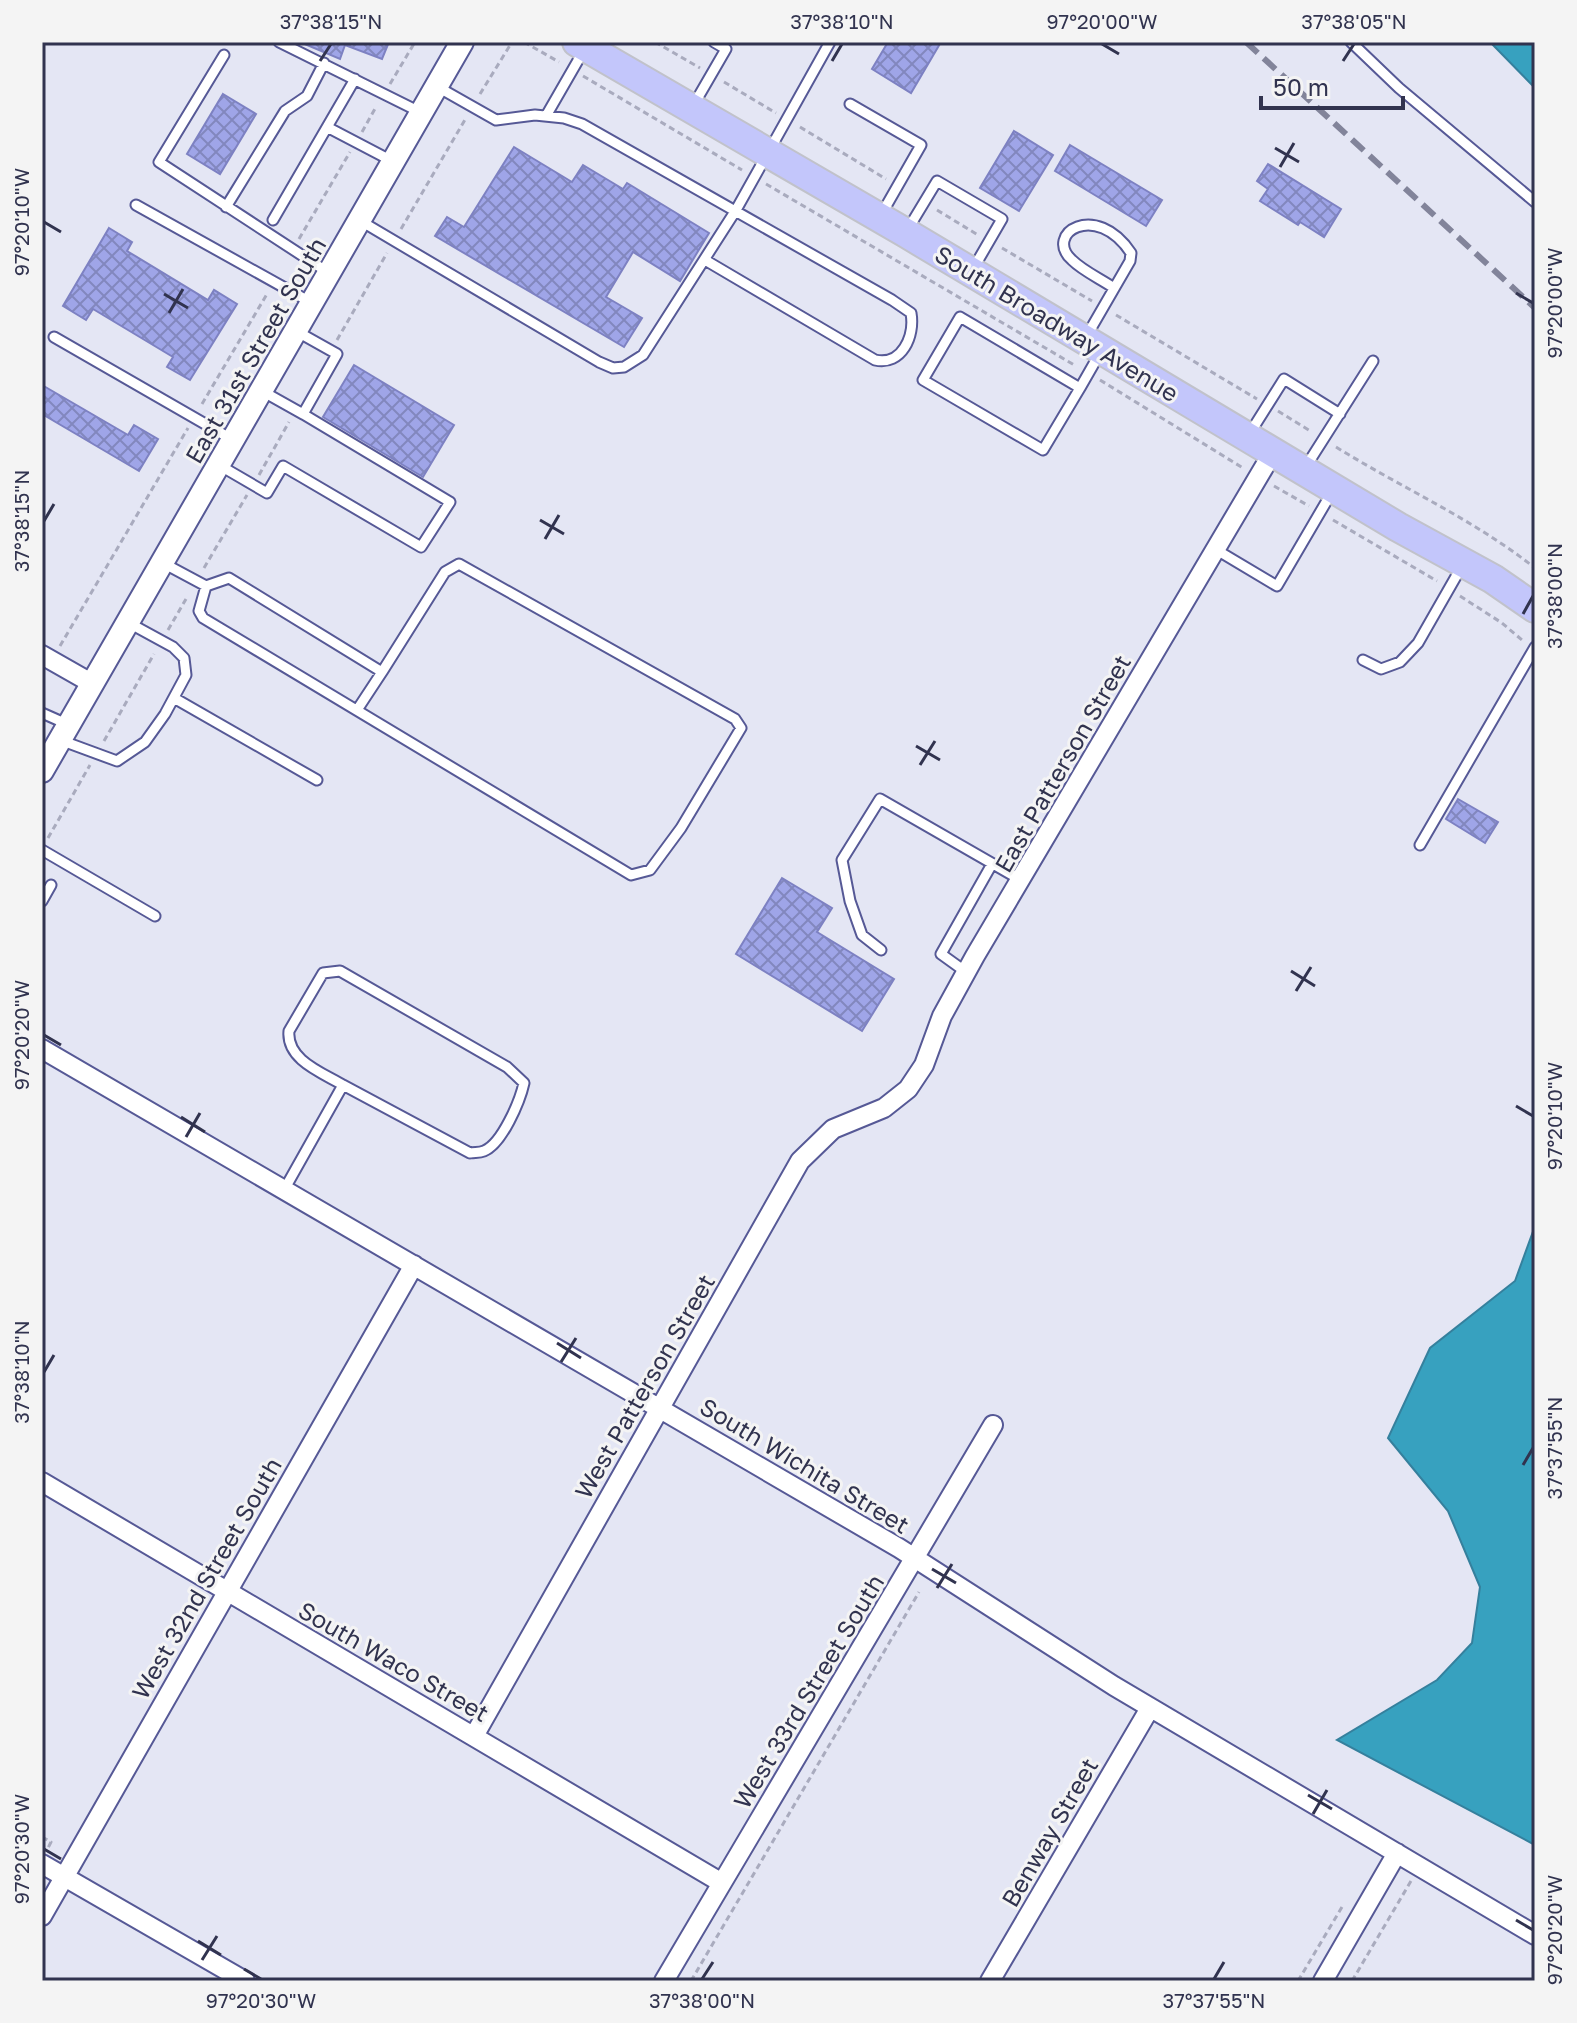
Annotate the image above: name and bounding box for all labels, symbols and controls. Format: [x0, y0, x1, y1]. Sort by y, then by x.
text: 37°38'15"N [280, 9, 382, 33]
text: 37°38'10"N [790, 9, 894, 33]
text: 97°20'00"W [1046, 9, 1158, 33]
text: 37°38'05"N [1301, 9, 1407, 33]
scale bar [1261, 60, 1403, 110]
text: 50 m [1273, 72, 1329, 101]
text: 97°20'10"W [9, 168, 33, 276]
street label: East 31st Street South [178, 232, 332, 468]
street label: South Broadway Avenue [930, 239, 1184, 407]
text: 97°20'00"W [1542, 247, 1566, 359]
text: 37°38'15"N [9, 470, 33, 572]
text: 37°38'00"N [1542, 543, 1566, 649]
street label: East Patterson Street [988, 649, 1136, 877]
text: 97°20'20"W [9, 980, 33, 1090]
text: 97°20'10"W [1542, 1062, 1566, 1170]
street label: West Patterson Street [568, 1269, 720, 1503]
text: 37°38'10"N [9, 1320, 33, 1424]
street label: South Wichita Street [695, 1391, 915, 1539]
text: 37°37'55"N [1542, 1397, 1566, 1500]
street label: West 32nd Street South [125, 1452, 287, 1704]
street label: West 33rd Street South [727, 1569, 889, 1813]
street label: South Waco Street [294, 1595, 494, 1727]
street label: Benway Street [995, 1752, 1103, 1912]
text: 97°20'30"W [9, 1794, 33, 1904]
text: 97°20'20"W [1542, 1875, 1566, 1985]
text: 97°20'30"W [206, 1988, 316, 2012]
text: 37°38'00"N [649, 1988, 755, 2012]
text: 37°37'55"N [1163, 1988, 1266, 2012]

